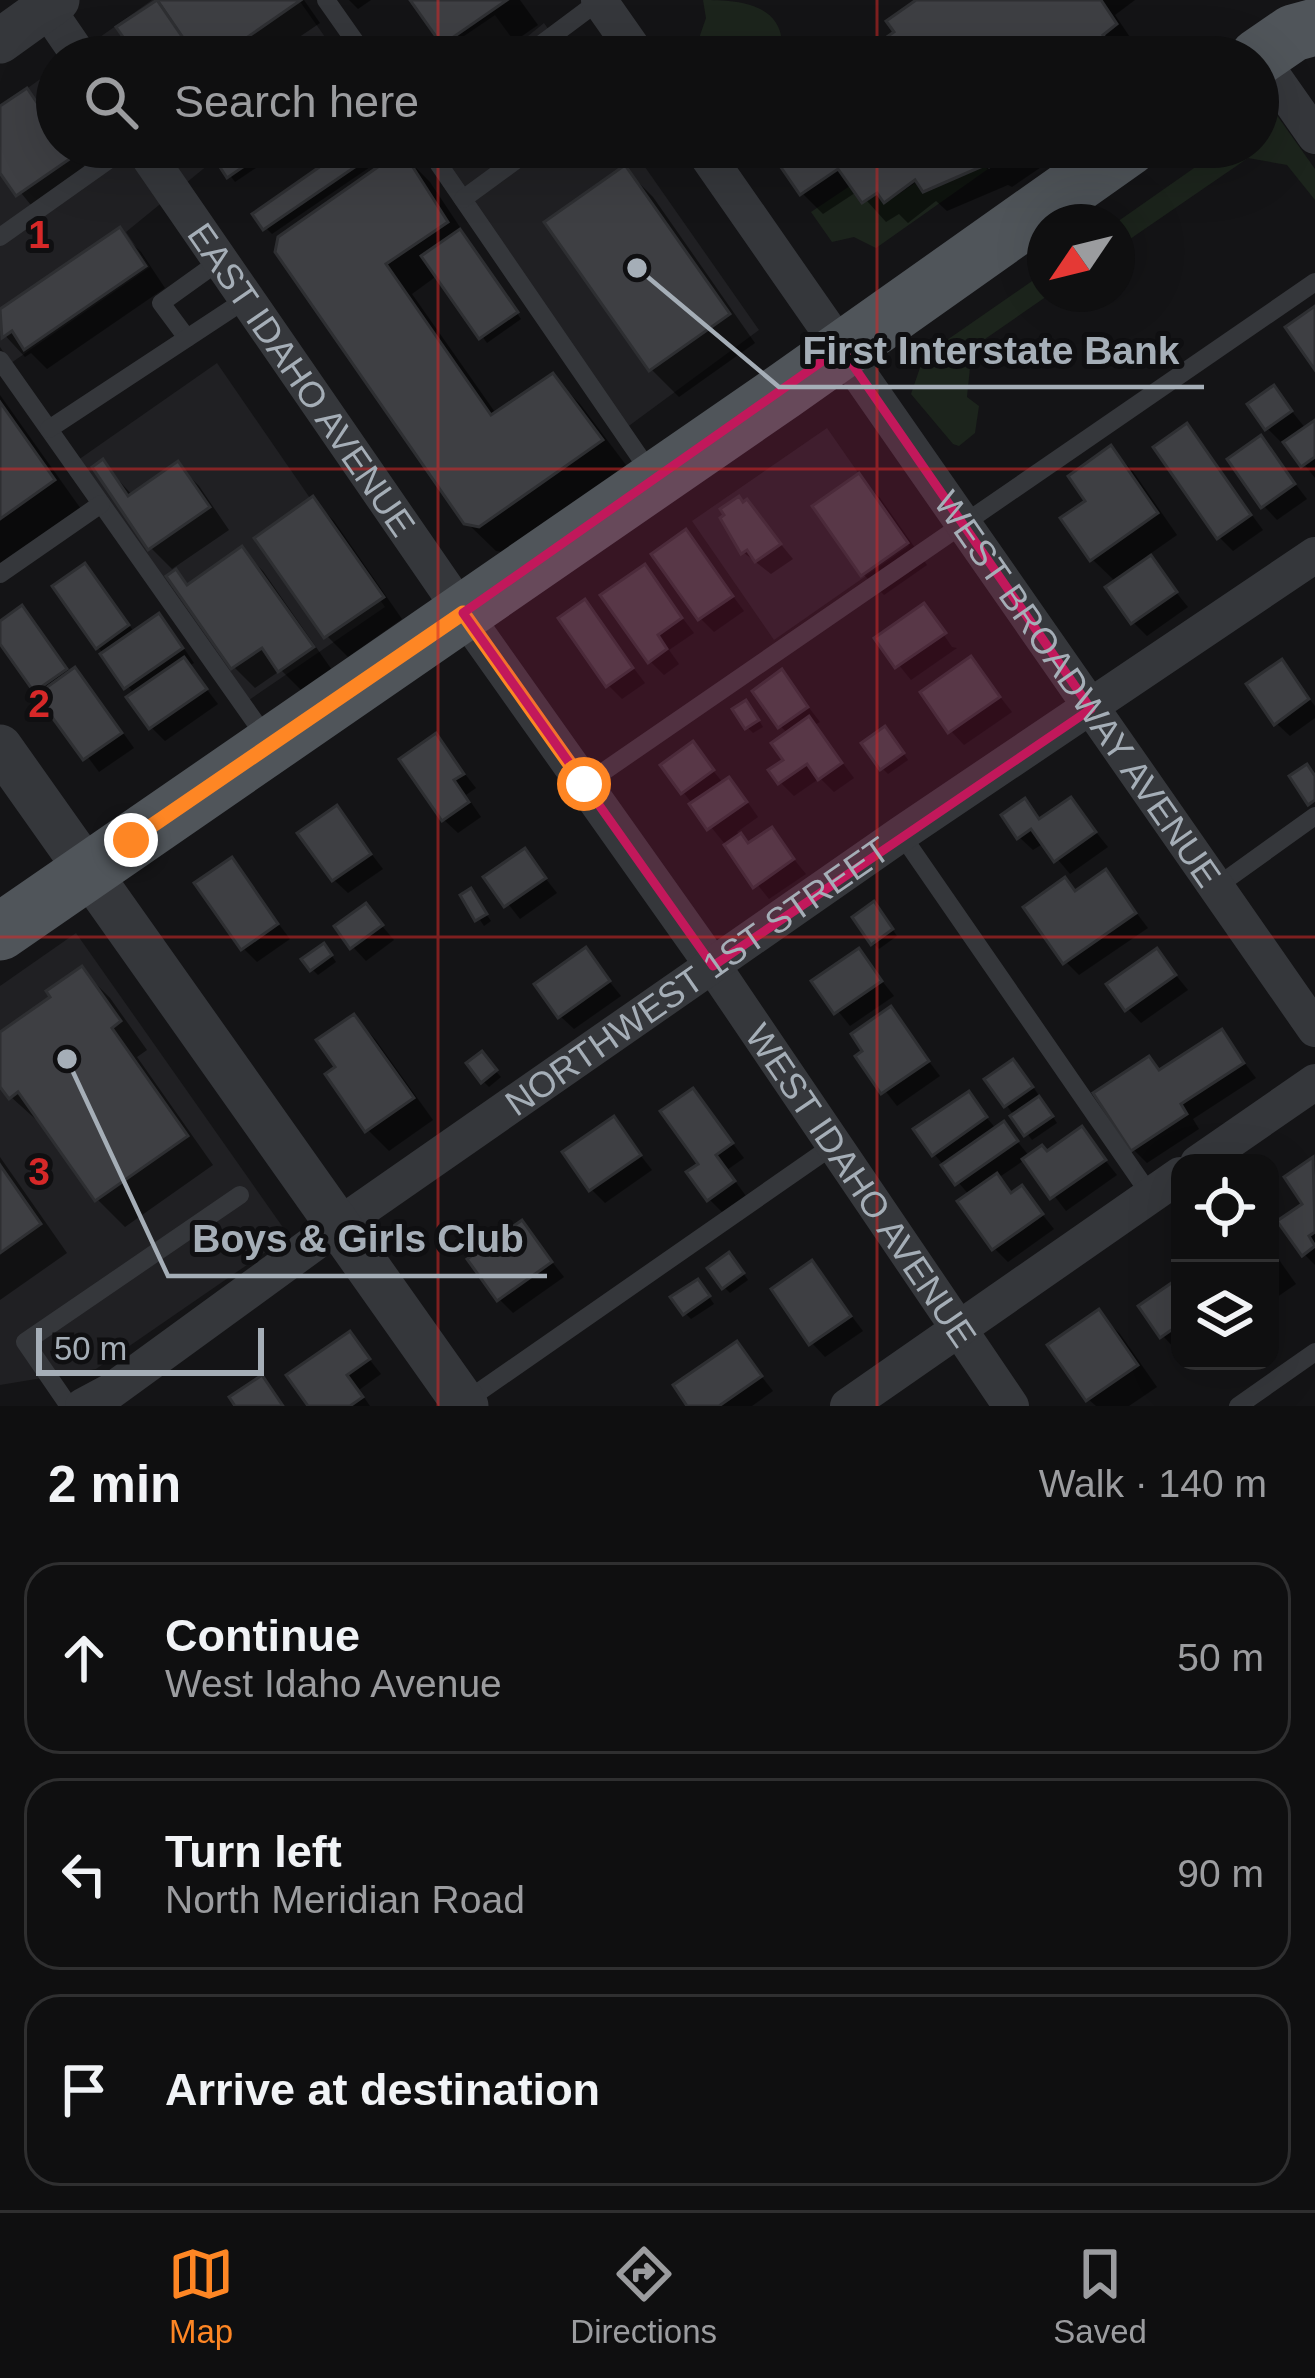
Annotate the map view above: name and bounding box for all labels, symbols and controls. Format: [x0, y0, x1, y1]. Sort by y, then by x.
search box [36, 36, 1279, 168]
icon: search [78, 69, 144, 135]
text: Search here [174, 76, 419, 127]
north arrow [1027, 204, 1135, 312]
text: 1 [28, 213, 50, 256]
street label: EAST IDAHO AVENUE [180, 215, 424, 544]
callout: First Interstate Bank [779, 312, 1204, 387]
text: First Interstate Bank [802, 329, 1180, 372]
street label: WEST BROADWAY AVENUE [926, 483, 1230, 894]
text: 2 [28, 682, 50, 725]
route start [557, 757, 611, 811]
route end [104, 813, 158, 867]
street label: NORTHWEST 1ST STREET [497, 828, 897, 1124]
street label: WEST IDAHO AVENUE [738, 1016, 985, 1354]
text: 3 [28, 1150, 50, 1193]
map controls [1171, 1154, 1279, 1370]
button: locate [1171, 1154, 1279, 1262]
callout: Boys & Girls Club [168, 1201, 547, 1276]
text: Boys & Girls Club [192, 1217, 524, 1260]
button: layers [1171, 1262, 1279, 1370]
scale bar [36, 1322, 264, 1375]
text: 50 m [54, 1330, 127, 1367]
text: 2 min [48, 1456, 181, 1513]
text: Walk · 140 m [1039, 1462, 1267, 1505]
text: Continue [165, 1610, 360, 1661]
icon: ahead [51, 1625, 117, 1691]
text: 50 m [1177, 1636, 1264, 1679]
text: West Idaho Avenue [165, 1662, 502, 1705]
text: Turn left [165, 1826, 342, 1877]
icon: left [51, 1841, 117, 1907]
text: 90 m [1177, 1852, 1264, 1895]
text: North Meridian Road [165, 1878, 525, 1921]
icon: arrive [51, 2057, 117, 2123]
text: Arrive at destination [165, 2064, 600, 2115]
tab: Map [168, 2241, 234, 2351]
tab: Directions [570, 2241, 717, 2351]
tab: Saved [1053, 2241, 1147, 2351]

